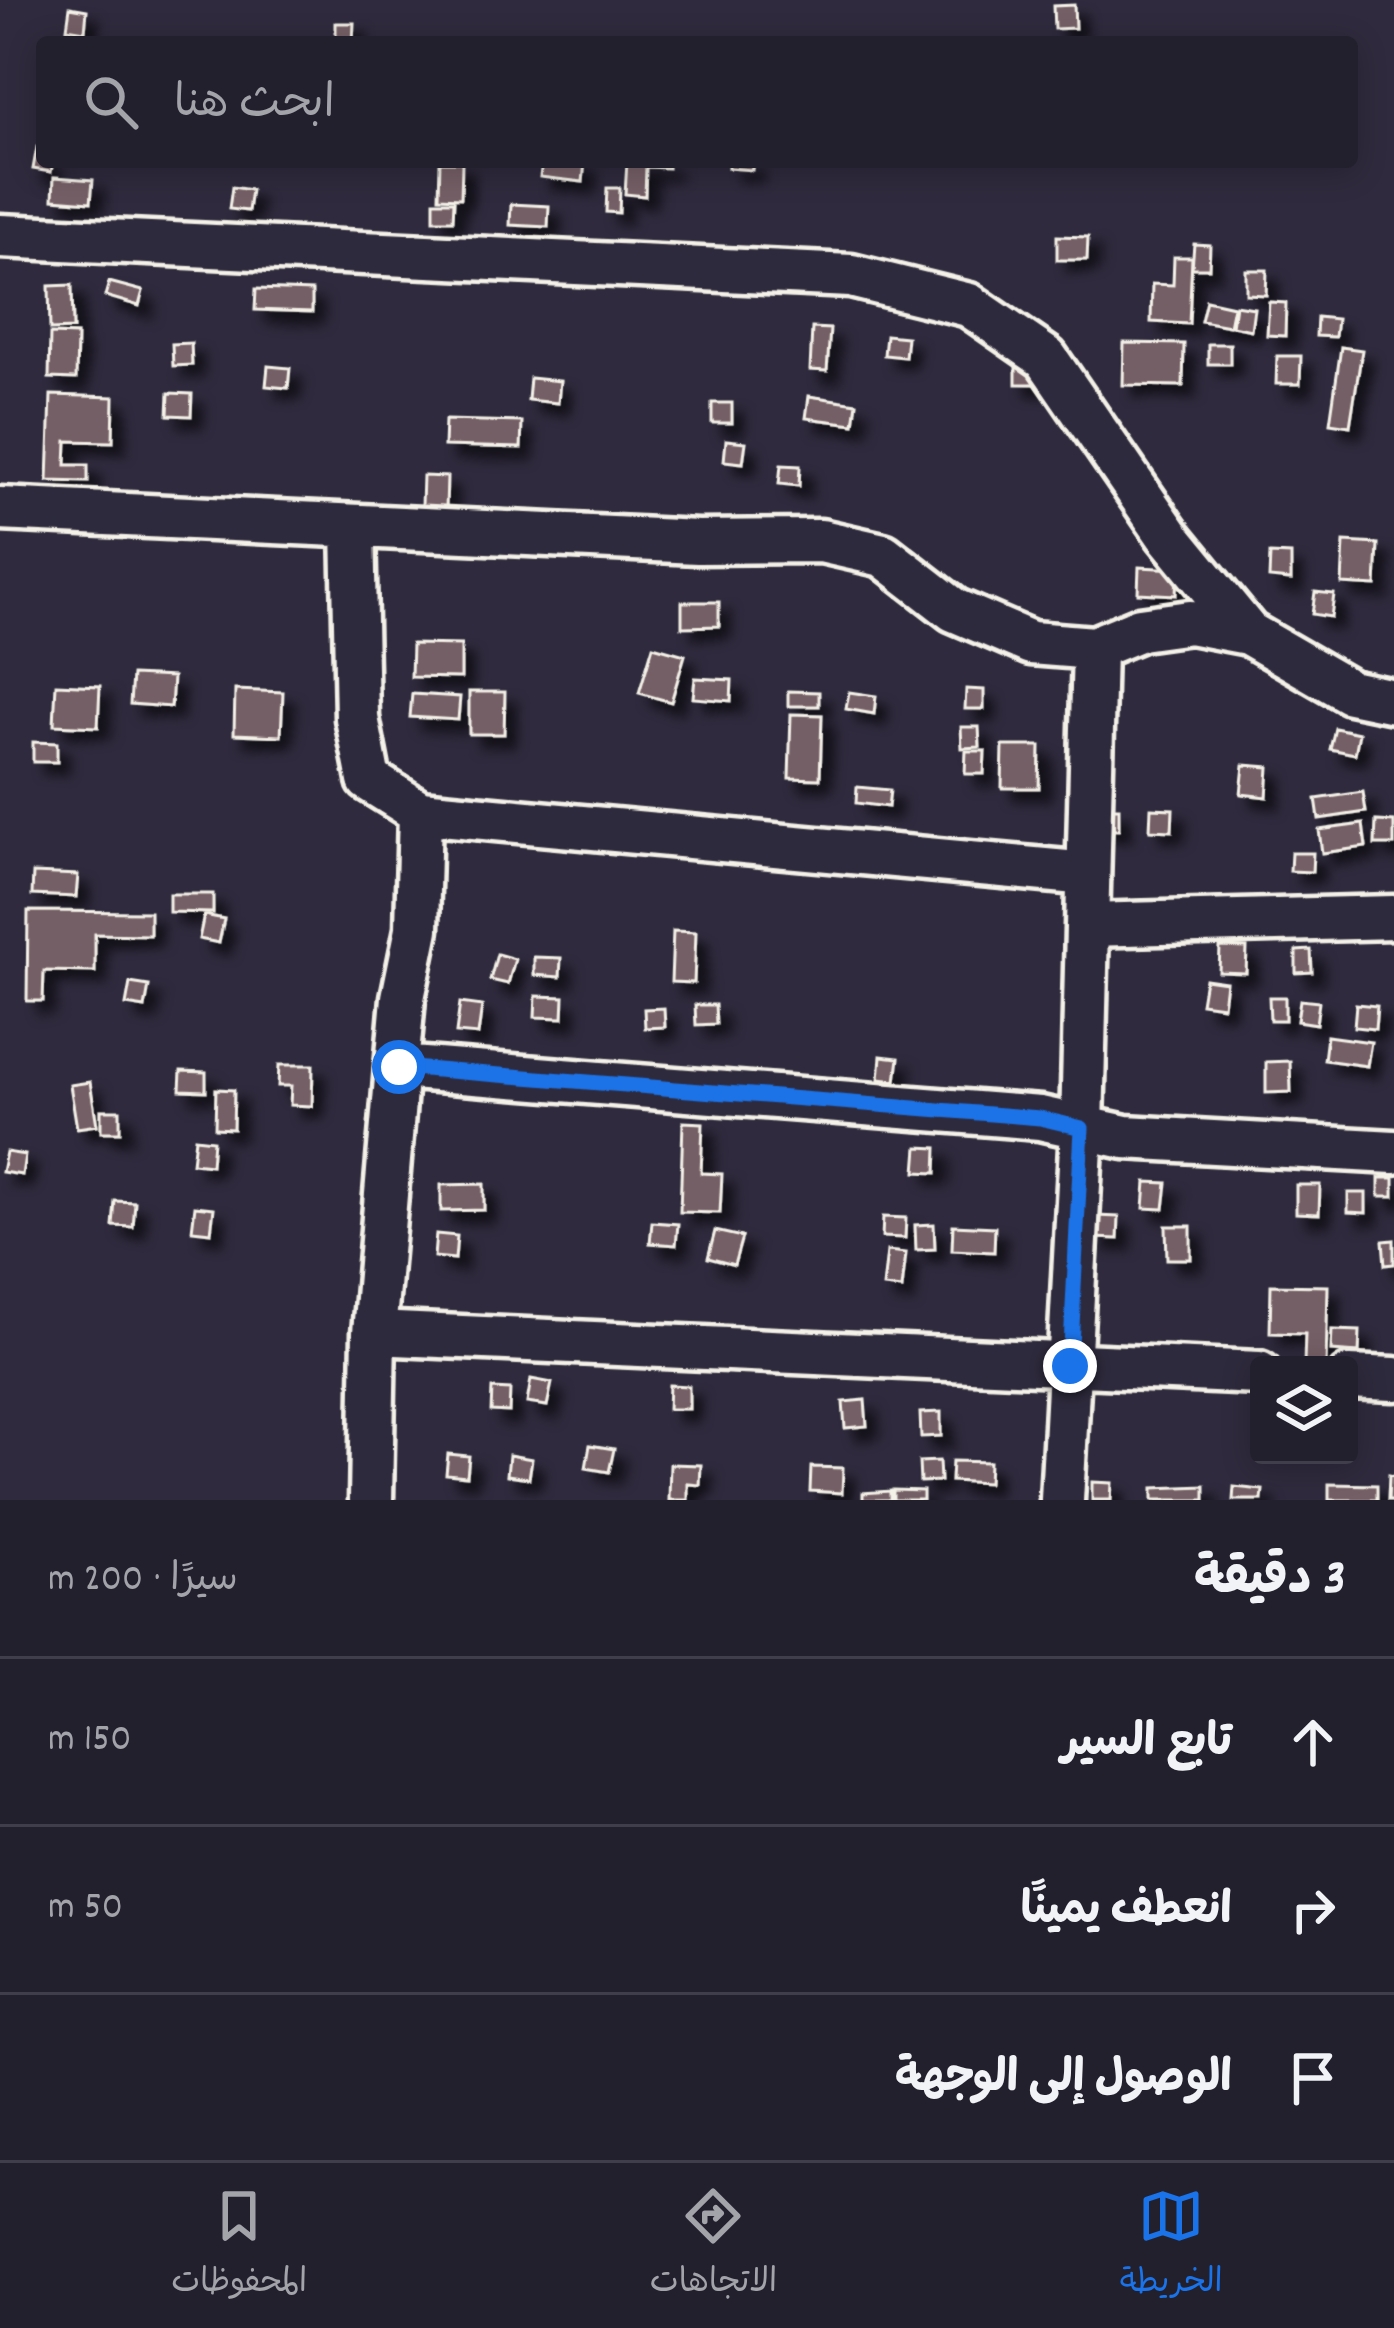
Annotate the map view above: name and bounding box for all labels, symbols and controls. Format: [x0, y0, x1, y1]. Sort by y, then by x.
search box [36, 36, 1358, 168]
icon: search [78, 69, 144, 135]
text: ابحث هنا [174, 74, 335, 138]
route start [372, 1040, 426, 1094]
route end [1043, 1339, 1097, 1393]
map controls [1250, 1356, 1358, 1464]
button: layers [1250, 1356, 1358, 1464]
text: 3 دقيقة [1194, 1546, 1346, 1618]
text: سيرًا · 200 m [48, 1554, 238, 1609]
icon: ahead [1280, 1709, 1346, 1775]
text: تابع السير [1061, 1713, 1232, 1777]
text: 150 m [48, 1714, 132, 1769]
icon: right [1280, 1877, 1346, 1943]
text: انعطف يمينًا [1021, 1881, 1232, 1945]
text: 50 m [48, 1882, 123, 1937]
icon: arrive [1280, 2045, 1346, 2111]
text: الوصول إلى الوجهة [895, 2049, 1232, 2113]
tab: المحفوظات [171, 2183, 307, 2309]
tab: الاتجاهات [650, 2183, 777, 2309]
tab: الخريطة [1120, 2183, 1223, 2309]

